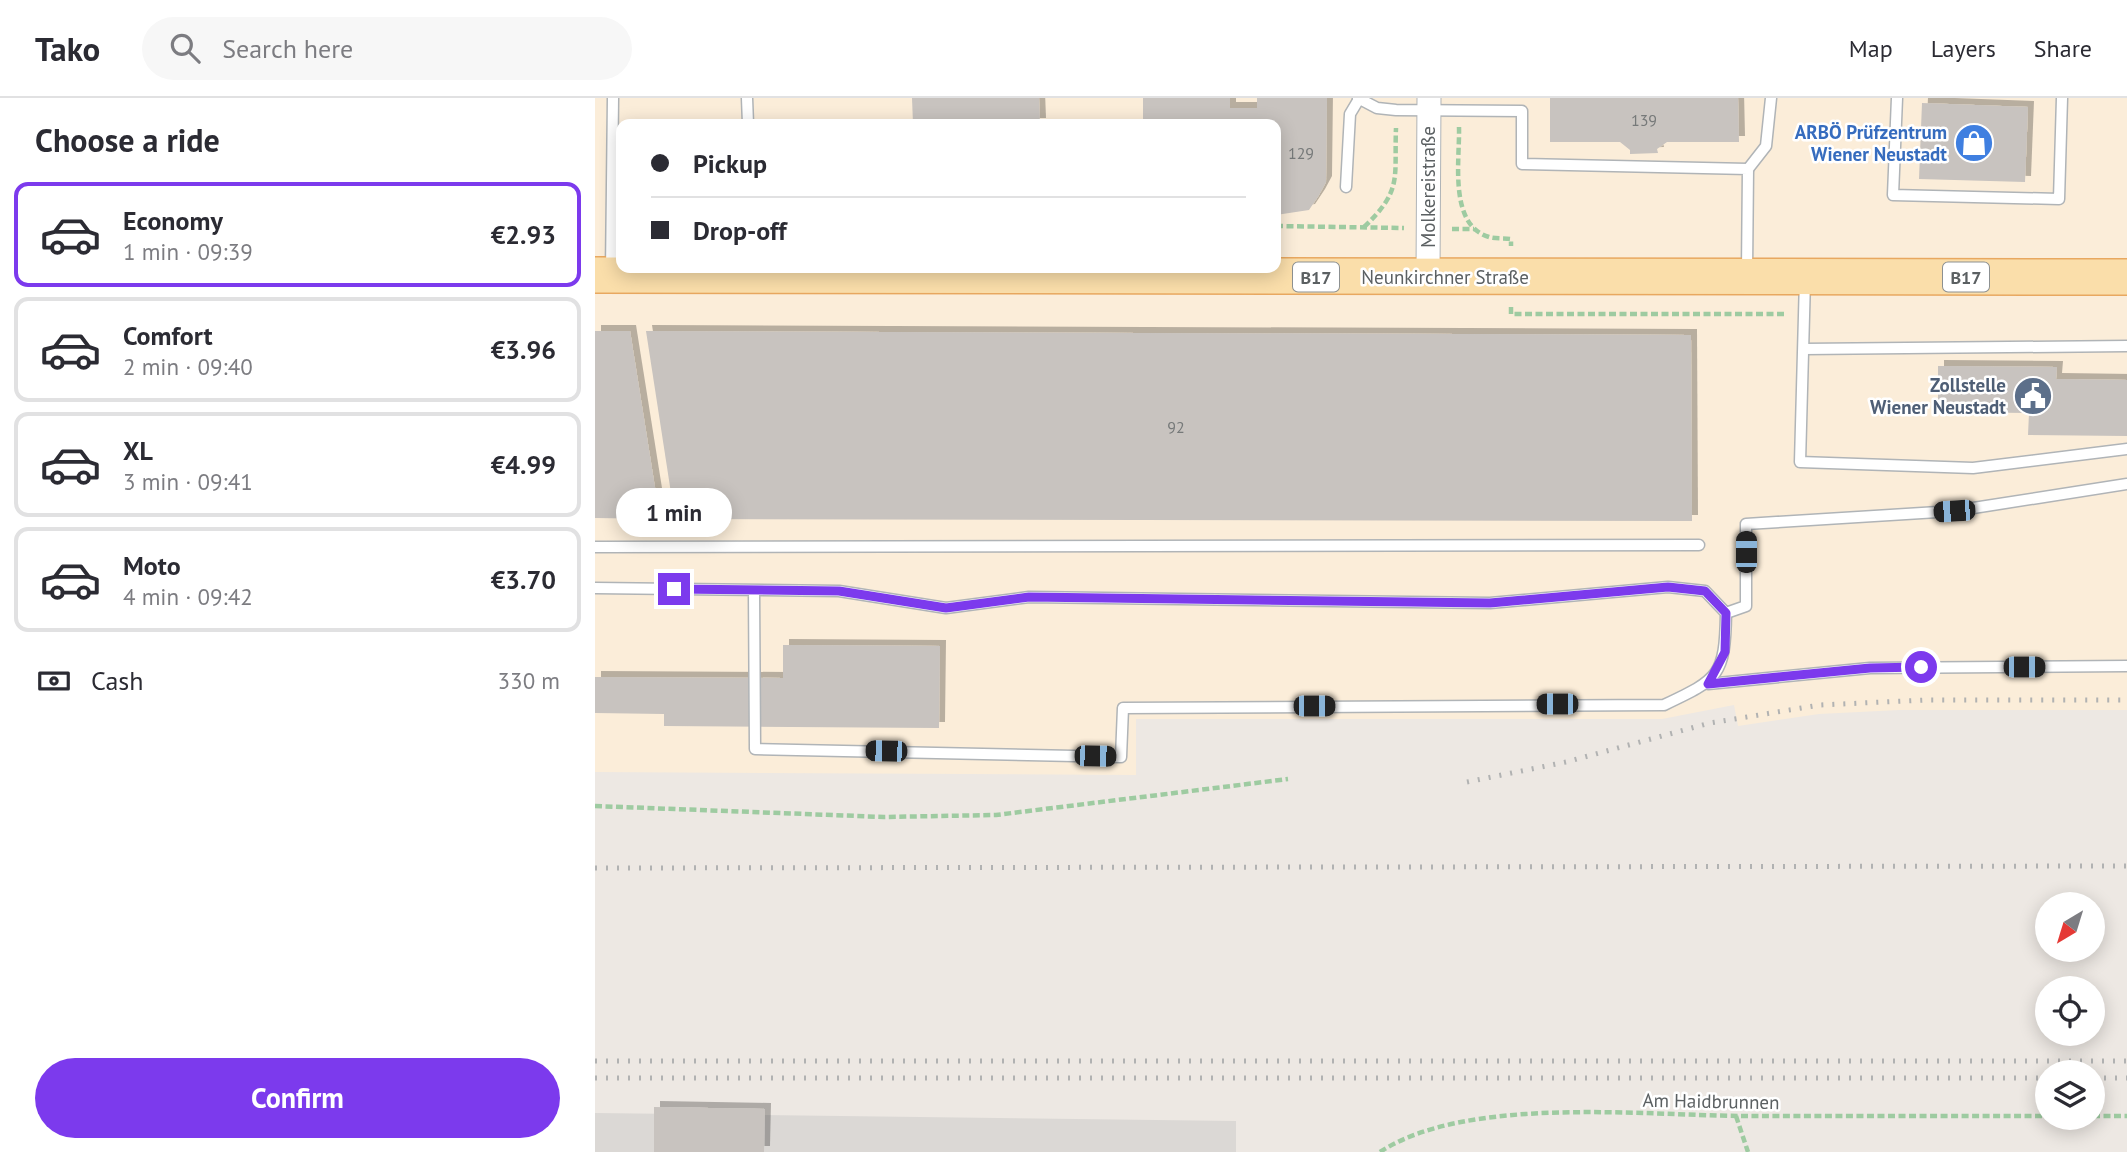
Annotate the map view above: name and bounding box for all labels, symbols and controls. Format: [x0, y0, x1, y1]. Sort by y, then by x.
search box [142, 17, 632, 80]
text: Tako [35, 27, 100, 70]
icon: search [166, 29, 204, 67]
text: Search here [222, 32, 353, 65]
text: Map [1849, 33, 1893, 64]
text: Layers [1931, 33, 1996, 64]
text: Share [2034, 33, 2092, 64]
house number: 139 [1631, 110, 1657, 130]
text: Choose a ride [35, 119, 220, 161]
place label: ARBÖ Prüfzentrum Wiener Neustadt [1795, 120, 1947, 166]
shop icon: ARBÖ Prüfzentrum Wiener Neustadt [1953, 122, 1995, 164]
street label: Molkereistraße [1416, 126, 1440, 248]
house number: 129 [1288, 143, 1314, 163]
text: Pickup [693, 147, 767, 180]
icon: car [39, 203, 102, 266]
text: Economy [123, 204, 223, 237]
text: Drop-off [693, 214, 787, 247]
text: €2.93 [491, 218, 556, 251]
text: 1 min · 09:39 [123, 237, 253, 266]
road number: B17 [1293, 262, 1339, 292]
road number: B17 [1943, 262, 1989, 292]
street label: Neunkirchner Straße [1361, 265, 1529, 289]
icon: car [39, 318, 102, 381]
text: Comfort [123, 319, 213, 352]
text: €3.96 [491, 333, 556, 366]
text: 2 min · 09:40 [123, 352, 253, 381]
place label: Zollstelle Wiener Neustadt [1870, 373, 2006, 419]
public building icon: Zollstelle Wiener Neustadt [2012, 375, 2054, 417]
house number: 92 [1167, 417, 1185, 437]
icon: car [39, 433, 102, 496]
text: XL [123, 434, 153, 467]
text: €4.99 [491, 448, 556, 481]
text: 3 min · 09:41 [123, 467, 253, 496]
callout: 1 min [616, 488, 732, 536]
text: 1 min [646, 498, 702, 527]
car [1933, 499, 1976, 523]
car [1736, 531, 1757, 573]
icon: car [39, 548, 102, 611]
text: Moto [123, 549, 181, 582]
text: €3.70 [491, 563, 556, 596]
route end [658, 573, 690, 605]
text: 4 min · 09:42 [123, 582, 253, 611]
route start [1905, 651, 1937, 683]
car [2004, 657, 2046, 678]
icon: cash [35, 662, 73, 700]
text: Cash [91, 664, 143, 697]
text: 330 m [498, 666, 560, 695]
car [1537, 694, 1579, 715]
car [1294, 696, 1336, 717]
car [865, 740, 908, 762]
car [1074, 745, 1117, 767]
north arrow [2035, 892, 2105, 962]
map controls [2035, 892, 2105, 1130]
button: locate [2035, 976, 2105, 1046]
button: Confirm [35, 1058, 560, 1138]
button: layers [2035, 1060, 2105, 1130]
street label: Am Haidbrunnen [1642, 1088, 1780, 1114]

